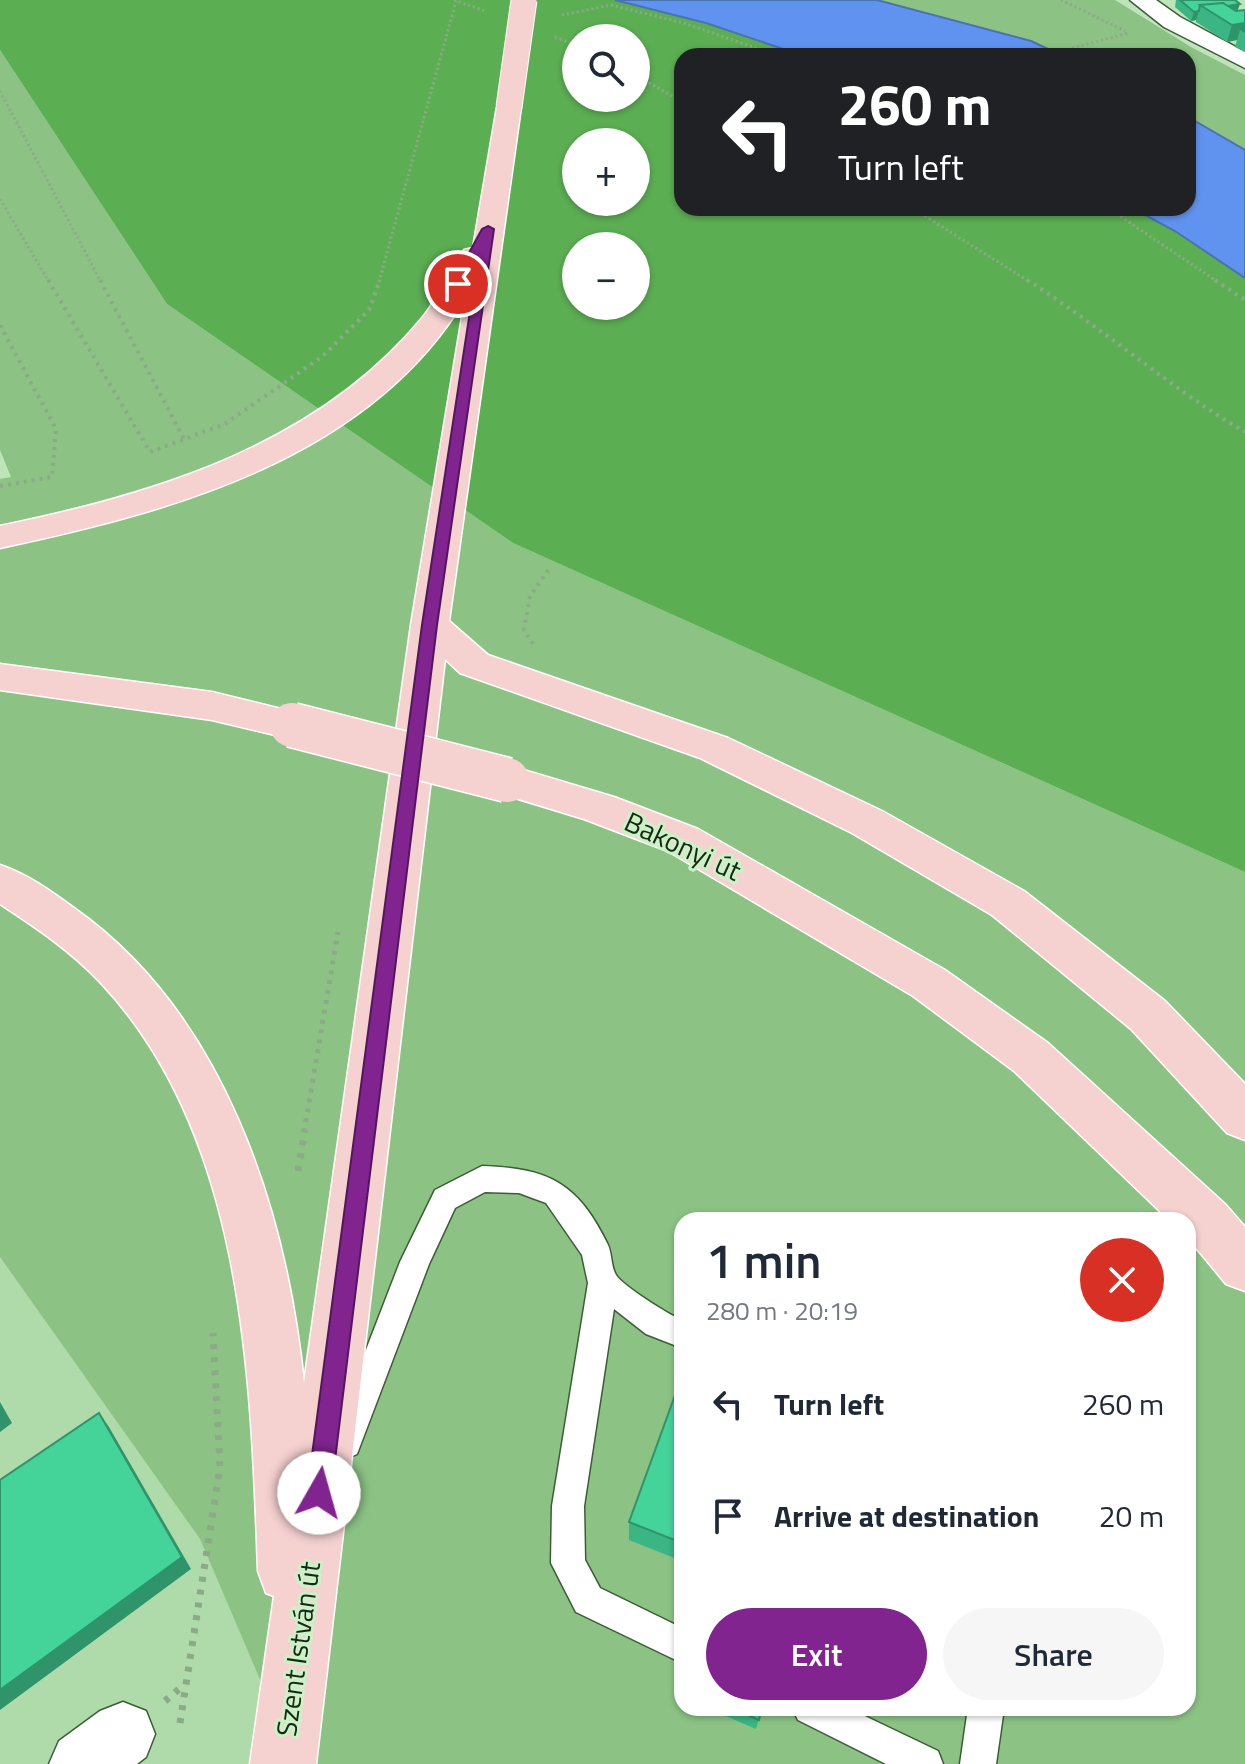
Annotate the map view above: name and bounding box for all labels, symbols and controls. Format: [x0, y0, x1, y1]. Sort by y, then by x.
map controls [562, 24, 650, 320]
button: search [562, 24, 650, 112]
text: 260 m [838, 62, 991, 147]
icon: left [706, 80, 810, 184]
button: + [562, 128, 650, 216]
text: Turn left [838, 139, 964, 194]
button: − [562, 232, 650, 320]
pin [424, 250, 492, 318]
icon: arrive [436, 262, 480, 306]
street label: Bakonyi út [618, 800, 749, 891]
text: 1 min [706, 1224, 821, 1297]
button: close [1080, 1238, 1164, 1322]
text: 280 m · 20:19 [706, 1291, 858, 1330]
text: Turn left [774, 1381, 884, 1427]
text: 260 m [1082, 1381, 1164, 1427]
icon: left [706, 1382, 750, 1426]
position arrow [277, 1451, 361, 1535]
text: Arrive at destination [774, 1493, 1039, 1539]
text: 20 m [1099, 1493, 1164, 1539]
icon: arrive [706, 1494, 750, 1538]
street label: Szent István út [264, 1559, 331, 1739]
button: Exit [706, 1608, 927, 1700]
button: Share [943, 1608, 1164, 1700]

